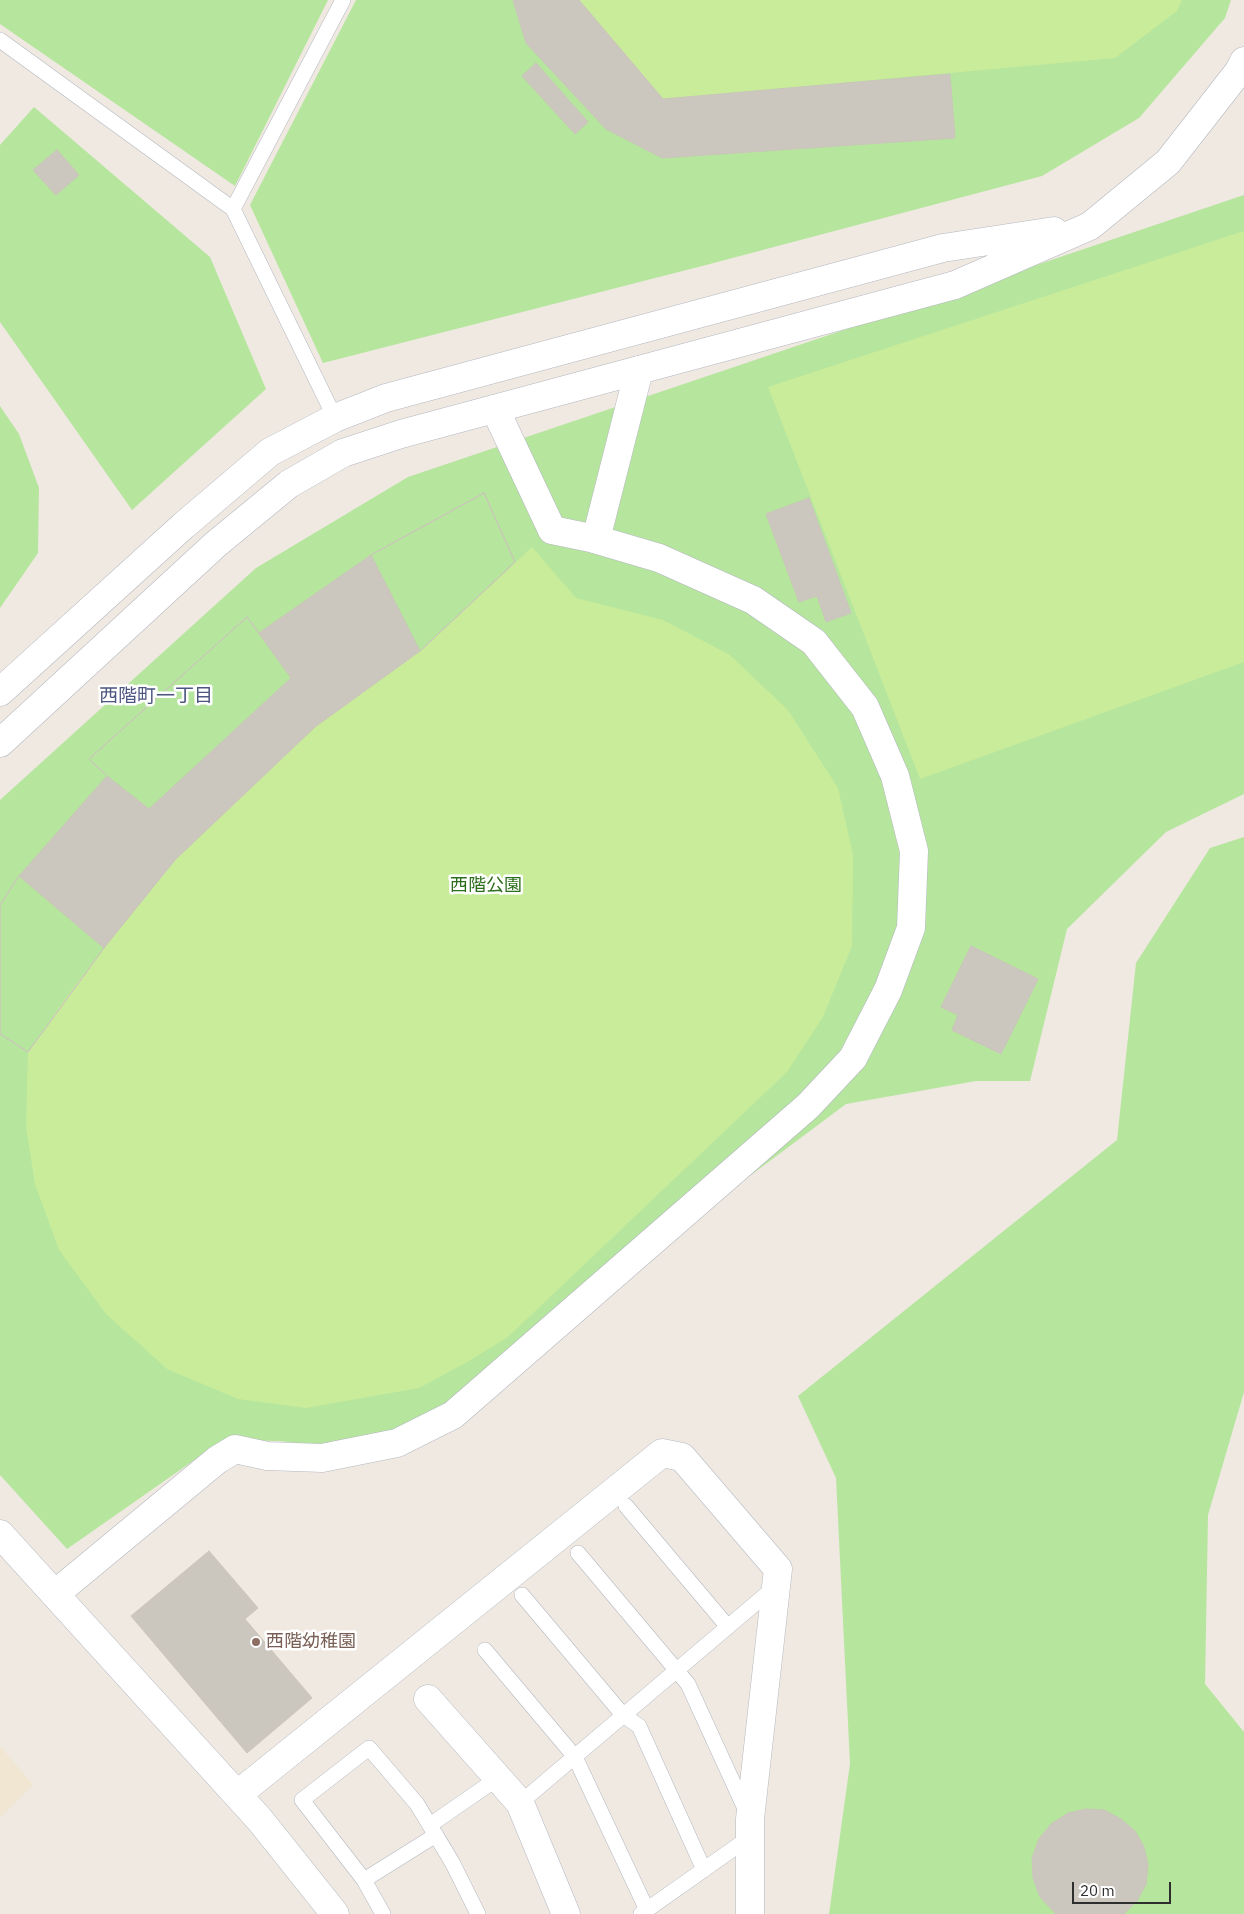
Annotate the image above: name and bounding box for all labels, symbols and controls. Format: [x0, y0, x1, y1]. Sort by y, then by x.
district label: 西階町一丁目 [99, 686, 213, 708]
park label: 西階公園 [450, 875, 522, 897]
place label: 西階幼稚園 [266, 1631, 356, 1653]
marker: 西階幼稚園 [250, 1636, 262, 1648]
scale bar [1074, 1872, 1173, 1904]
text: 20 m [1080, 1881, 1115, 1900]

